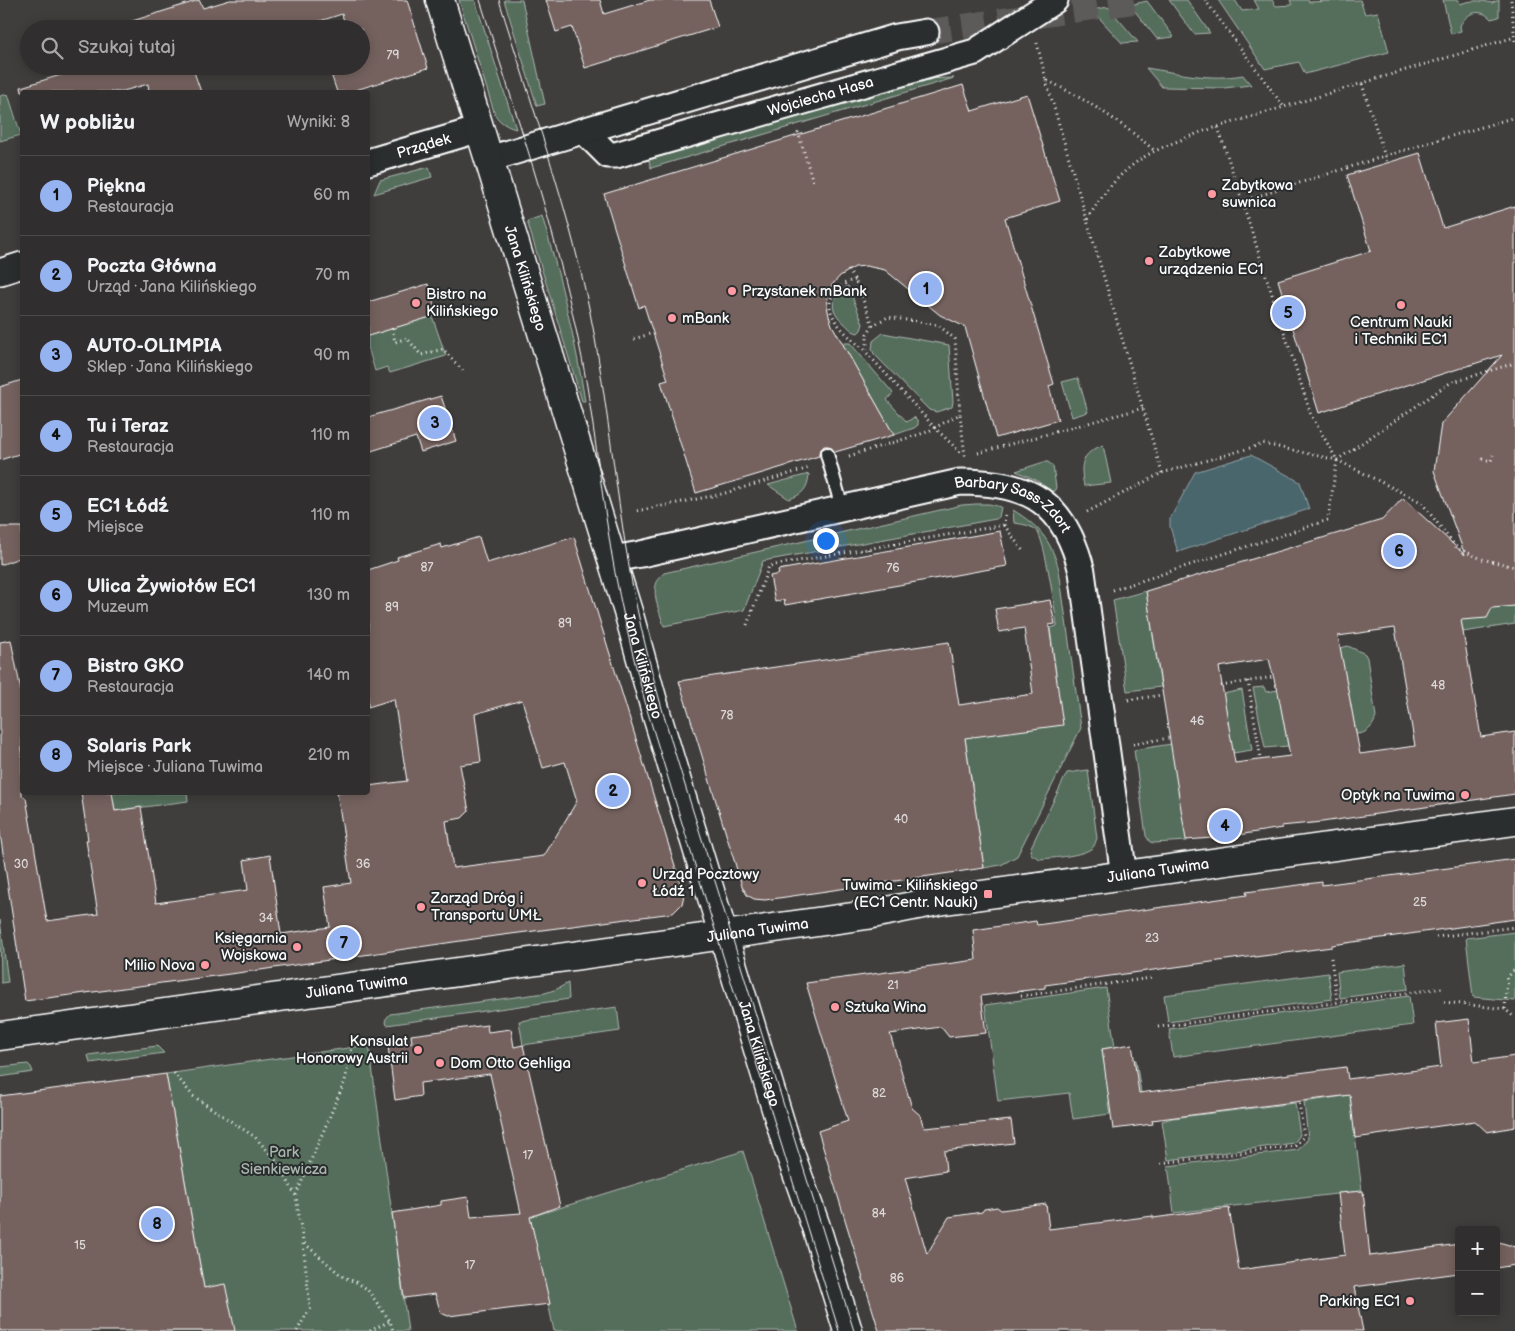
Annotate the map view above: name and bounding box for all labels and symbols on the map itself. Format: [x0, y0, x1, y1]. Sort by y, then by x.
house number: 79 [387, 48, 399, 63]
street label: Wojciecha Hasa [765, 72, 876, 120]
street label: Prządek [394, 128, 454, 163]
place label: Zabytkowa suwnica [1221, 176, 1293, 212]
marker: Zabytkowa suwnica [1206, 188, 1218, 200]
street label: Jana Kilińskiego [500, 223, 551, 333]
place label: Zabytkowe urządzenia EC1 [1158, 243, 1264, 279]
marker: Zabytkowe urządzenia EC1 [1143, 255, 1155, 267]
pin: 1 [910, 270, 942, 308]
place label: Przystanek mBank [742, 282, 867, 301]
place label: Bistro na Kilińskiego [426, 285, 499, 321]
marker: Przystanek mBank [726, 285, 738, 297]
pin: 5 [1272, 294, 1304, 332]
marker: Bistro na Kilińskiego [410, 297, 422, 309]
marker: Centrum Nauki i Techniki EC1 [1395, 299, 1407, 311]
place label: mBank [682, 309, 730, 328]
marker: mBank [666, 312, 678, 324]
place label: Centrum Nauki i Techniki EC1 [1350, 313, 1452, 349]
pin: 3 [419, 404, 451, 442]
street label: Barbary Sass-Zdort [952, 472, 1076, 536]
your location [813, 528, 839, 554]
pin: 6 [1383, 532, 1415, 570]
house number: 87 [421, 560, 434, 575]
house number: 76 [886, 561, 900, 576]
house number: 89 [385, 600, 399, 615]
street label: Jana Kilińskiego [619, 610, 667, 721]
house number: 89 [558, 616, 572, 631]
house number: 48 [1431, 678, 1445, 693]
house number: 78 [721, 708, 733, 723]
house number: 46 [1190, 714, 1204, 729]
pin: 2 [597, 772, 629, 810]
place label: Optyk na Tuwima [1341, 786, 1455, 805]
marker: Optyk na Tuwima [1459, 789, 1471, 801]
pin: 4 [1209, 807, 1241, 845]
house number: 40 [894, 812, 908, 827]
street label: Juliana Tuwima [1106, 854, 1210, 887]
house number: 30 [14, 857, 28, 872]
house number: 36 [356, 857, 370, 872]
place label: Urząd Pocztowy Łódź 1 [652, 865, 759, 901]
place label: Tuwima - Kilińskiego (EC1 Centr. Nauki) [842, 876, 978, 912]
marker: Urząd Pocztowy Łódź 1 [636, 877, 648, 889]
marker: Tuwima - Kilińskiego (EC1 Centr. Nauki) [982, 888, 994, 900]
place label: Zarząd Dróg i Transportu UMŁ [430, 889, 541, 925]
house number: 25 [1413, 895, 1427, 910]
marker: Zarząd Dróg i Transportu UMŁ [415, 901, 427, 913]
house number: 34 [259, 911, 274, 926]
street label: Juliana Tuwima [705, 914, 810, 947]
pin: 7 [328, 924, 360, 962]
place label: Księgarnia Wojskowa [214, 929, 287, 965]
house number: 23 [1145, 931, 1159, 946]
marker: Księgarnia Wojskowa [291, 941, 303, 953]
place label: Milio Nova [124, 956, 195, 975]
marker: Milio Nova [199, 959, 211, 971]
street label: Juliana Tuwima [304, 970, 409, 1003]
house number: 21 [887, 978, 899, 993]
street label: Jana Kilińskiego [734, 998, 784, 1109]
place label: Sztuka Wina [845, 998, 927, 1017]
marker: Sztuka Wina [829, 1001, 841, 1013]
place label: Konsulat Honorowy Austrii [296, 1032, 408, 1068]
marker: Konsulat Honorowy Austrii [412, 1044, 424, 1056]
place label: Dom Otto Gehliga [450, 1054, 571, 1073]
marker: Dom Otto Gehliga [434, 1057, 446, 1069]
house number: 82 [872, 1086, 886, 1101]
park label: Park Sienkiewicza [241, 1143, 327, 1179]
house number: 17 [523, 1148, 533, 1163]
pin: 8 [141, 1205, 173, 1243]
house number: 84 [872, 1206, 887, 1221]
house number: 15 [74, 1238, 86, 1253]
house number: 17 [465, 1258, 475, 1273]
house number: 86 [890, 1271, 904, 1286]
place label: Parking EC1 [1319, 1292, 1400, 1311]
marker: Parking EC1 [1404, 1295, 1416, 1307]

